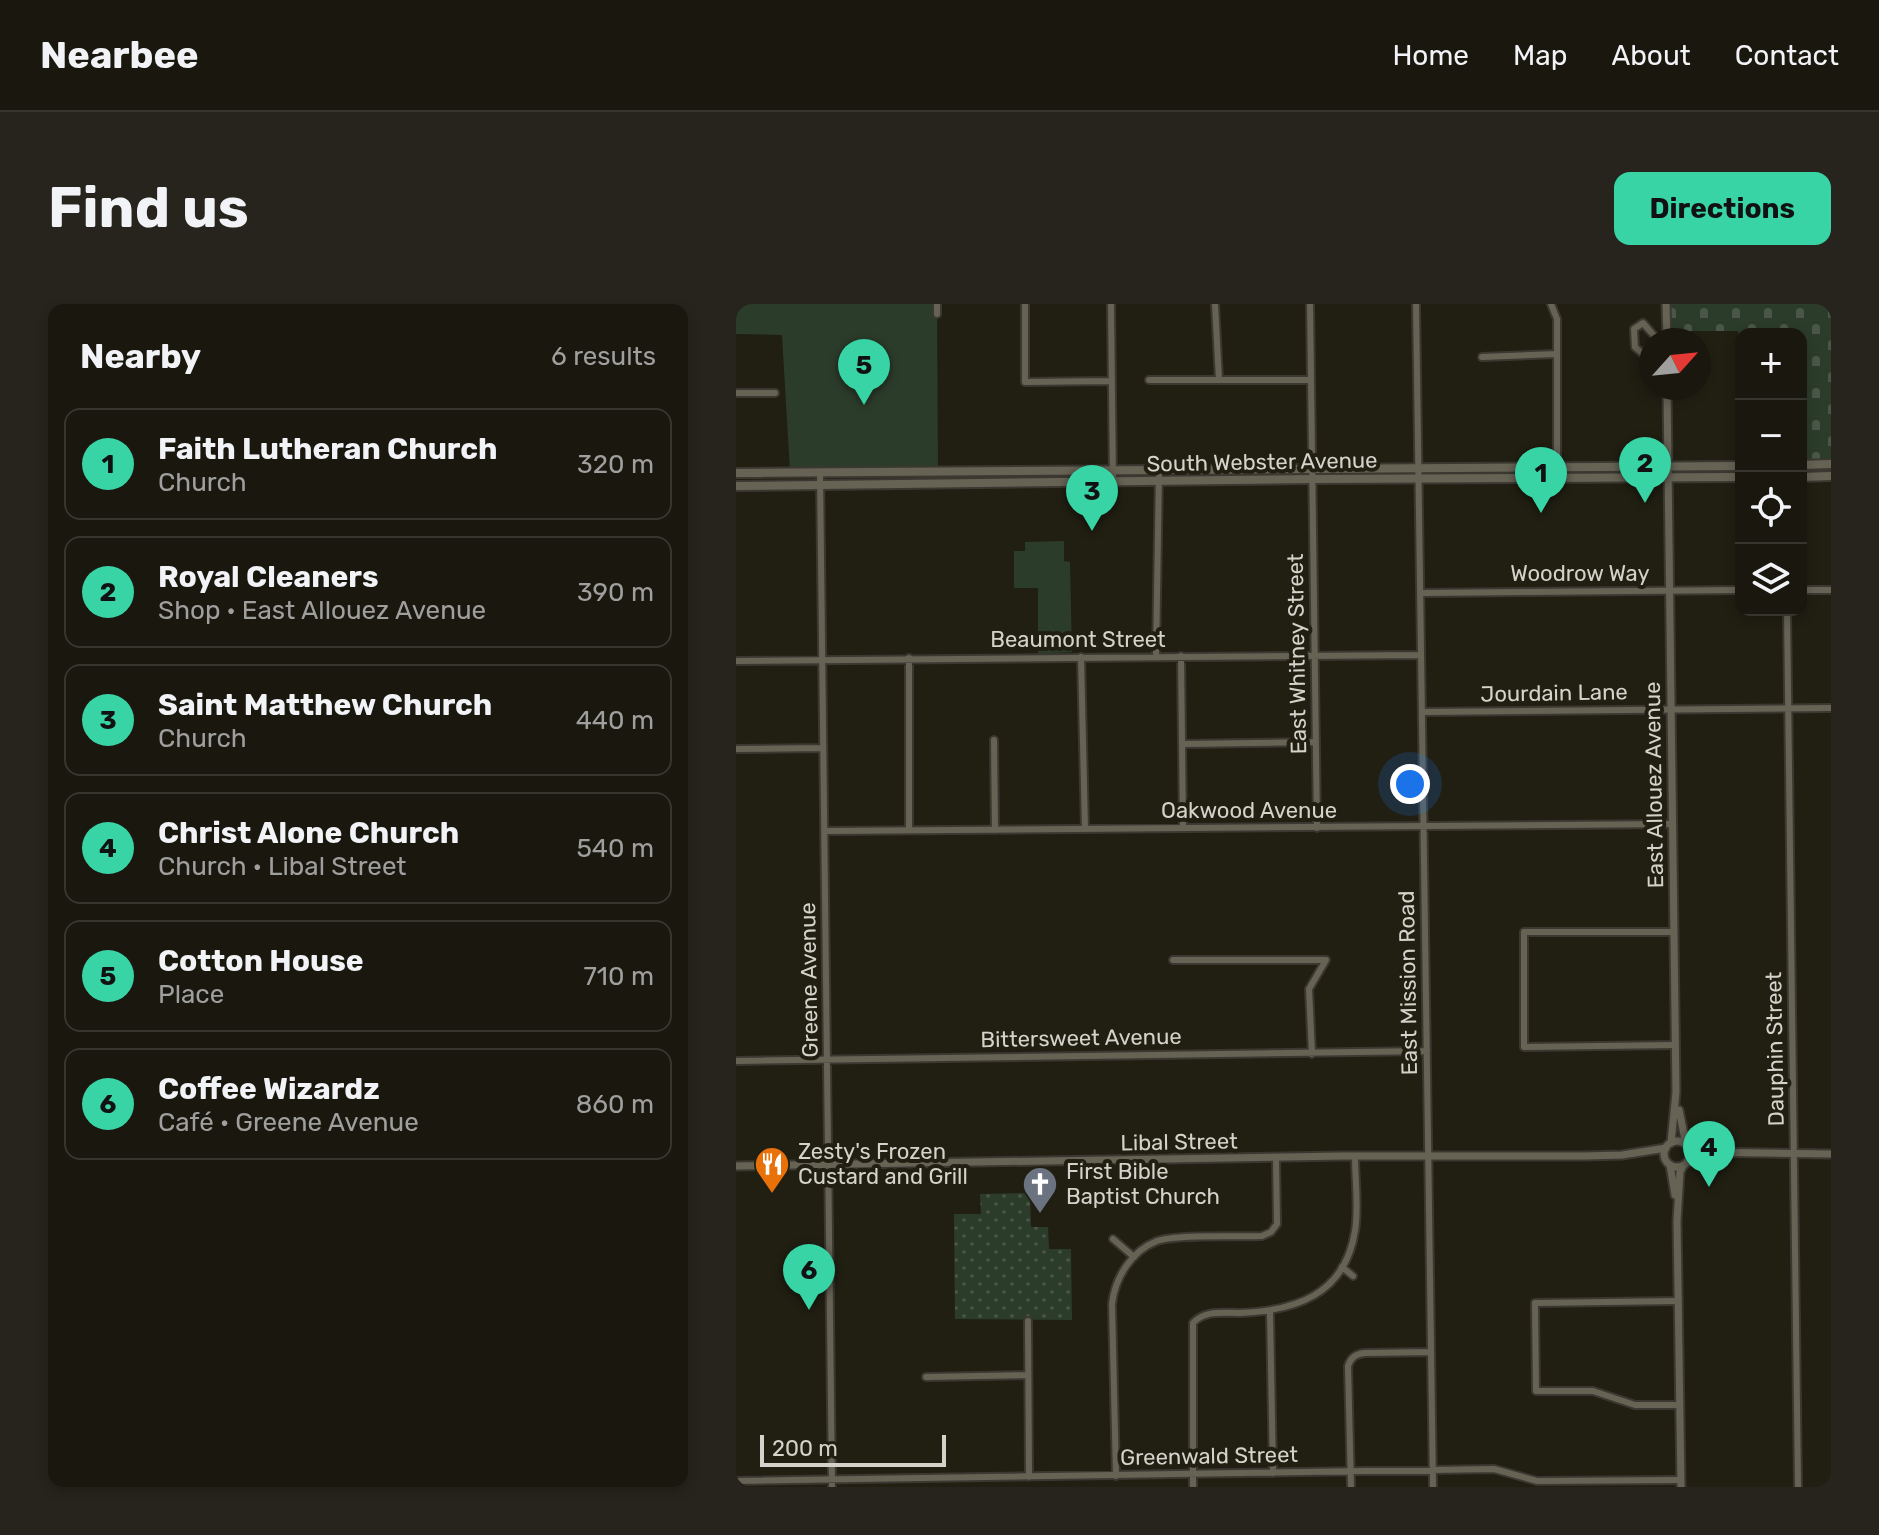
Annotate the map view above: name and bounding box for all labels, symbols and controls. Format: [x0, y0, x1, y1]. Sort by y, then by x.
text: Nearbee [40, 32, 199, 78]
text: Home [1392, 39, 1469, 72]
text: Map [1513, 39, 1567, 72]
text: About [1611, 39, 1691, 72]
text: Contact [1735, 39, 1839, 72]
button: Directions [1614, 172, 1831, 245]
text: Find us [48, 175, 249, 241]
north arrow [1639, 328, 1711, 400]
map controls [1735, 328, 1807, 616]
button: + [1735, 328, 1807, 400]
text: Nearby [80, 336, 201, 377]
pin: 5 [838, 339, 890, 405]
text: 6 results [551, 341, 656, 372]
button: − [1735, 400, 1807, 472]
text: Faith Lutheran Church [158, 431, 498, 467]
pin: 2 [1619, 437, 1671, 503]
street label: South Webster Avenue [1146, 446, 1378, 478]
pin: 1 [1515, 447, 1567, 513]
text: 1 [102, 449, 114, 480]
text: 320 m [577, 449, 654, 480]
pin: 3 [1066, 465, 1118, 531]
text: Church [158, 467, 247, 498]
button: locate [1735, 472, 1807, 544]
button: layers [1735, 544, 1807, 616]
street label: East Whitney Street [1282, 553, 1312, 755]
text: Royal Cleaners [158, 559, 379, 595]
street label: Woodrow Way [1510, 560, 1650, 587]
text: 2 [100, 577, 116, 608]
text: 390 m [577, 577, 654, 608]
text: Shop · East Allouez Avenue [158, 595, 486, 626]
street label: Beaumont Street [990, 626, 1166, 653]
street label: Jourdain Lane [1480, 678, 1628, 708]
street label: East Allouez Avenue [1639, 681, 1669, 889]
text: Saint Matthew Church [158, 687, 492, 723]
text: 3 [99, 705, 117, 736]
text: 440 m [576, 705, 654, 736]
text: Church [158, 723, 247, 754]
your location [1390, 764, 1430, 804]
street label: Oakwood Avenue [1161, 797, 1337, 824]
text: Christ Alone Church [158, 815, 459, 851]
text: 4 [99, 833, 117, 864]
text: 540 m [576, 833, 654, 864]
text: Church · Libal Street [158, 851, 407, 882]
street label: East Mission Road [1393, 890, 1423, 1076]
street label: Greene Avenue [794, 902, 824, 1058]
text: Cotton House [158, 943, 364, 979]
text: 5 [100, 961, 116, 992]
text: 710 m [584, 961, 654, 992]
street label: Dauphin Street [1760, 971, 1790, 1127]
text: Place [158, 979, 224, 1010]
street label: Bittersweet Avenue [980, 1023, 1182, 1053]
text: Coffee Wizardz [158, 1071, 380, 1107]
text: 6 [100, 1089, 116, 1120]
text: 860 m [576, 1089, 654, 1120]
text: Café · Greene Avenue [158, 1107, 419, 1138]
pin: 4 [1683, 1121, 1735, 1187]
street label: Libal Street [1120, 1127, 1238, 1157]
place label: Zesty's Frozen Custard and Grill [798, 1138, 968, 1190]
restaurant icon: Zesty's Frozen Custard and Grill [753, 1145, 791, 1195]
place label: First Bible Baptist Church [1066, 1158, 1220, 1210]
church icon: First Bible Baptist Church [1021, 1165, 1059, 1215]
pin: 6 [783, 1244, 835, 1310]
scale bar [760, 1431, 946, 1467]
text: 200 m [772, 1435, 838, 1462]
street label: Greenwald Street [1120, 1441, 1299, 1471]

